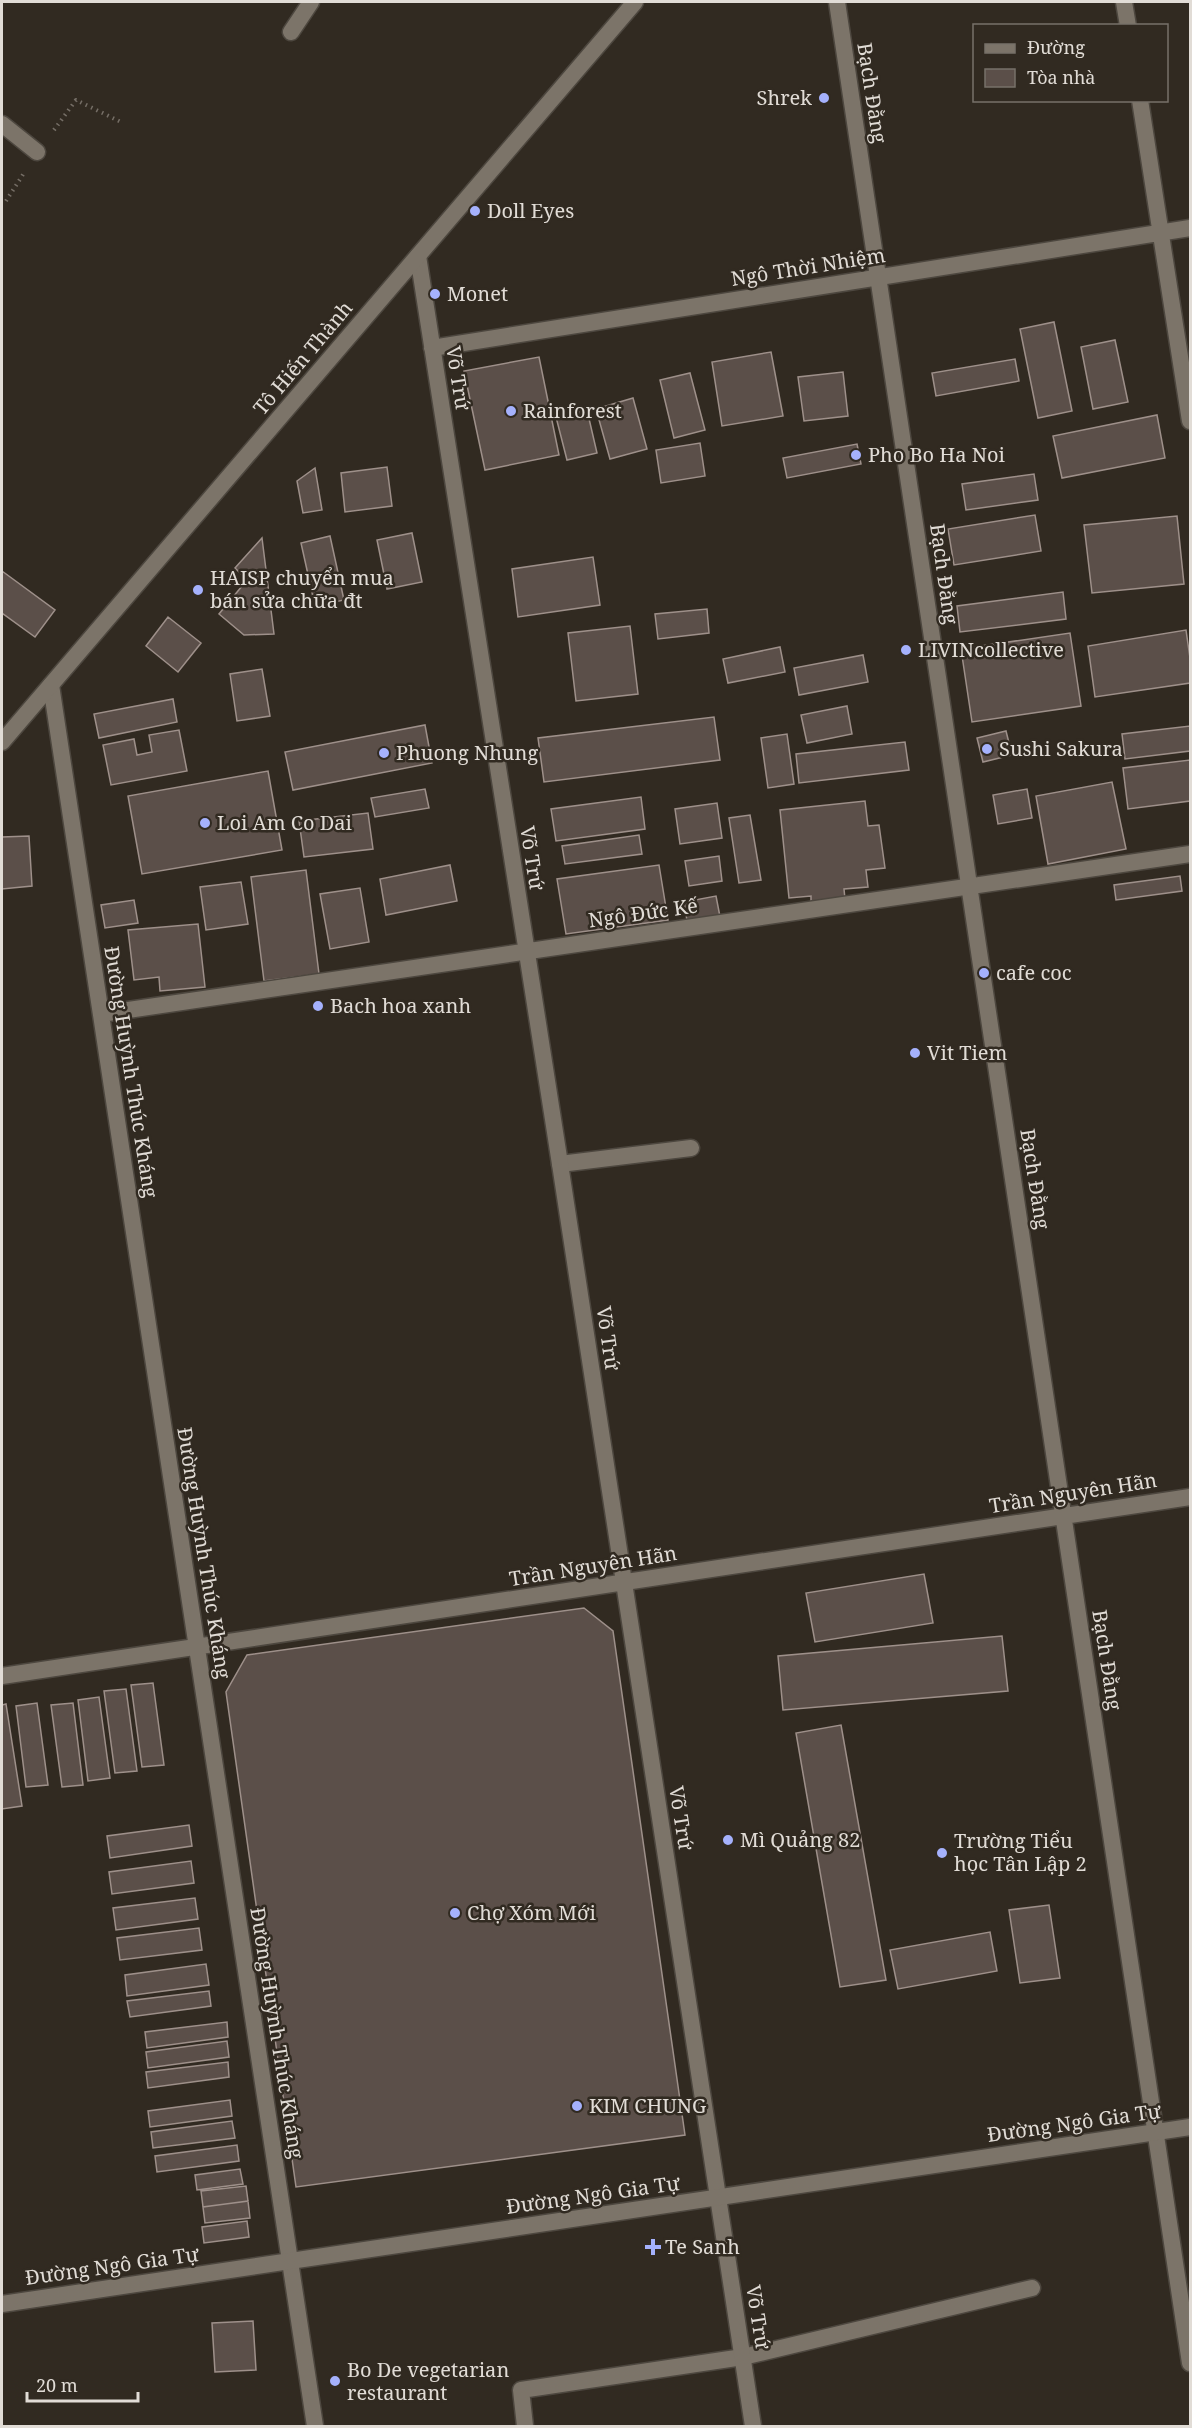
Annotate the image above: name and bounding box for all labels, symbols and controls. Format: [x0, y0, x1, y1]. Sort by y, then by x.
legend [973, 24, 1168, 102]
text: Đường [1027, 35, 1085, 59]
street label: Bạch Đằng [851, 41, 894, 145]
text: Tòa nhà [1027, 65, 1096, 89]
place label: Shrek [757, 84, 812, 111]
marker: Shrek [817, 91, 831, 105]
place label: Doll Eyes [487, 197, 574, 224]
marker: Doll Eyes [468, 204, 482, 218]
street label: Ngô Thời Nhiệm [729, 241, 887, 292]
place label: Monet [447, 280, 508, 307]
marker: Monet [428, 287, 442, 301]
street label: Tô Hiến Thành [247, 295, 358, 420]
street label: Võ Trứ [440, 344, 477, 412]
place label: Rainforest [523, 397, 622, 424]
marker: Rainforest [504, 404, 518, 418]
place label: Pho Bo Ha Noi [868, 441, 1005, 468]
marker: Pho Bo Ha Noi [849, 448, 863, 462]
street label: Bạch Đằng [924, 522, 965, 626]
place label: HAISP chuyển mua bán sửa chữa đt [210, 564, 394, 614]
marker: HAISP chuyển mua bán sửa chữa đt [191, 583, 205, 597]
place label: LIVINcollective [918, 636, 1064, 663]
marker: LIVINcollective [899, 643, 913, 657]
place label: Sushi Sakura [999, 735, 1123, 762]
place label: Phuong Nhung [396, 739, 538, 766]
marker: Sushi Sakura [980, 742, 994, 756]
marker: Phuong Nhung [377, 746, 391, 760]
place label: Loi Am Co Dai [217, 809, 353, 836]
marker: Loi Am Co Dai [198, 816, 212, 830]
street label: Võ Trứ [514, 824, 551, 892]
street label: Ngô Đức Kế [587, 891, 700, 934]
street label: Đường Huỳnh Thúc Kháng [98, 944, 165, 1200]
place label: cafe coc [996, 959, 1072, 986]
marker: cafe coc [977, 966, 991, 980]
place label: Bach hoa xanh [330, 992, 471, 1019]
marker: Bach hoa xanh [311, 999, 325, 1013]
place label: Vit Tiem [927, 1039, 1007, 1066]
marker: Vit Tiem [908, 1046, 922, 1060]
street label: Bạch Đằng [1014, 1127, 1057, 1231]
street label: Võ Trứ [591, 1304, 626, 1372]
street label: Đường Huỳnh Thúc Kháng [171, 1425, 238, 1681]
street label: Trần Nguyên Hãn [987, 1466, 1159, 1519]
street label: Trần Nguyên Hãn [507, 1539, 679, 1592]
street label: Bạch Đằng [1086, 1608, 1129, 1712]
street label: Võ Trứ [663, 1784, 700, 1852]
place label: Mì Quảng 82 [740, 1826, 860, 1853]
place label: Trường Tiểu học Tân Lập 2 [954, 1827, 1087, 1877]
marker: Mì Quảng 82 [721, 1833, 735, 1847]
marker: Trường Tiểu học Tân Lập 2 [935, 1846, 949, 1860]
place label: Chợ Xóm Mới [467, 1899, 596, 1926]
street label: Đường Huỳnh Thúc Kháng [244, 1905, 311, 2161]
marker: Chợ Xóm Mới [448, 1906, 462, 1920]
place label: KIM CHUNG [589, 2092, 706, 2119]
street label: Đường Ngô Gia Tự [985, 2097, 1163, 2148]
marker: KIM CHUNG [570, 2099, 584, 2113]
street label: Đường Ngô Gia Tự [504, 2169, 682, 2220]
place label: Te Sanh [665, 2233, 740, 2260]
street label: Đường Ngô Gia Tự [23, 2240, 201, 2291]
marker: Te Sanh [646, 2240, 660, 2254]
street label: Võ Trứ [740, 2283, 777, 2351]
place label: Bo De vegetarian restaurant [347, 2356, 509, 2406]
scale bar [27, 2365, 138, 2403]
text: 20 m [36, 2373, 78, 2397]
marker: Bo De vegetarian restaurant [328, 2374, 342, 2388]

